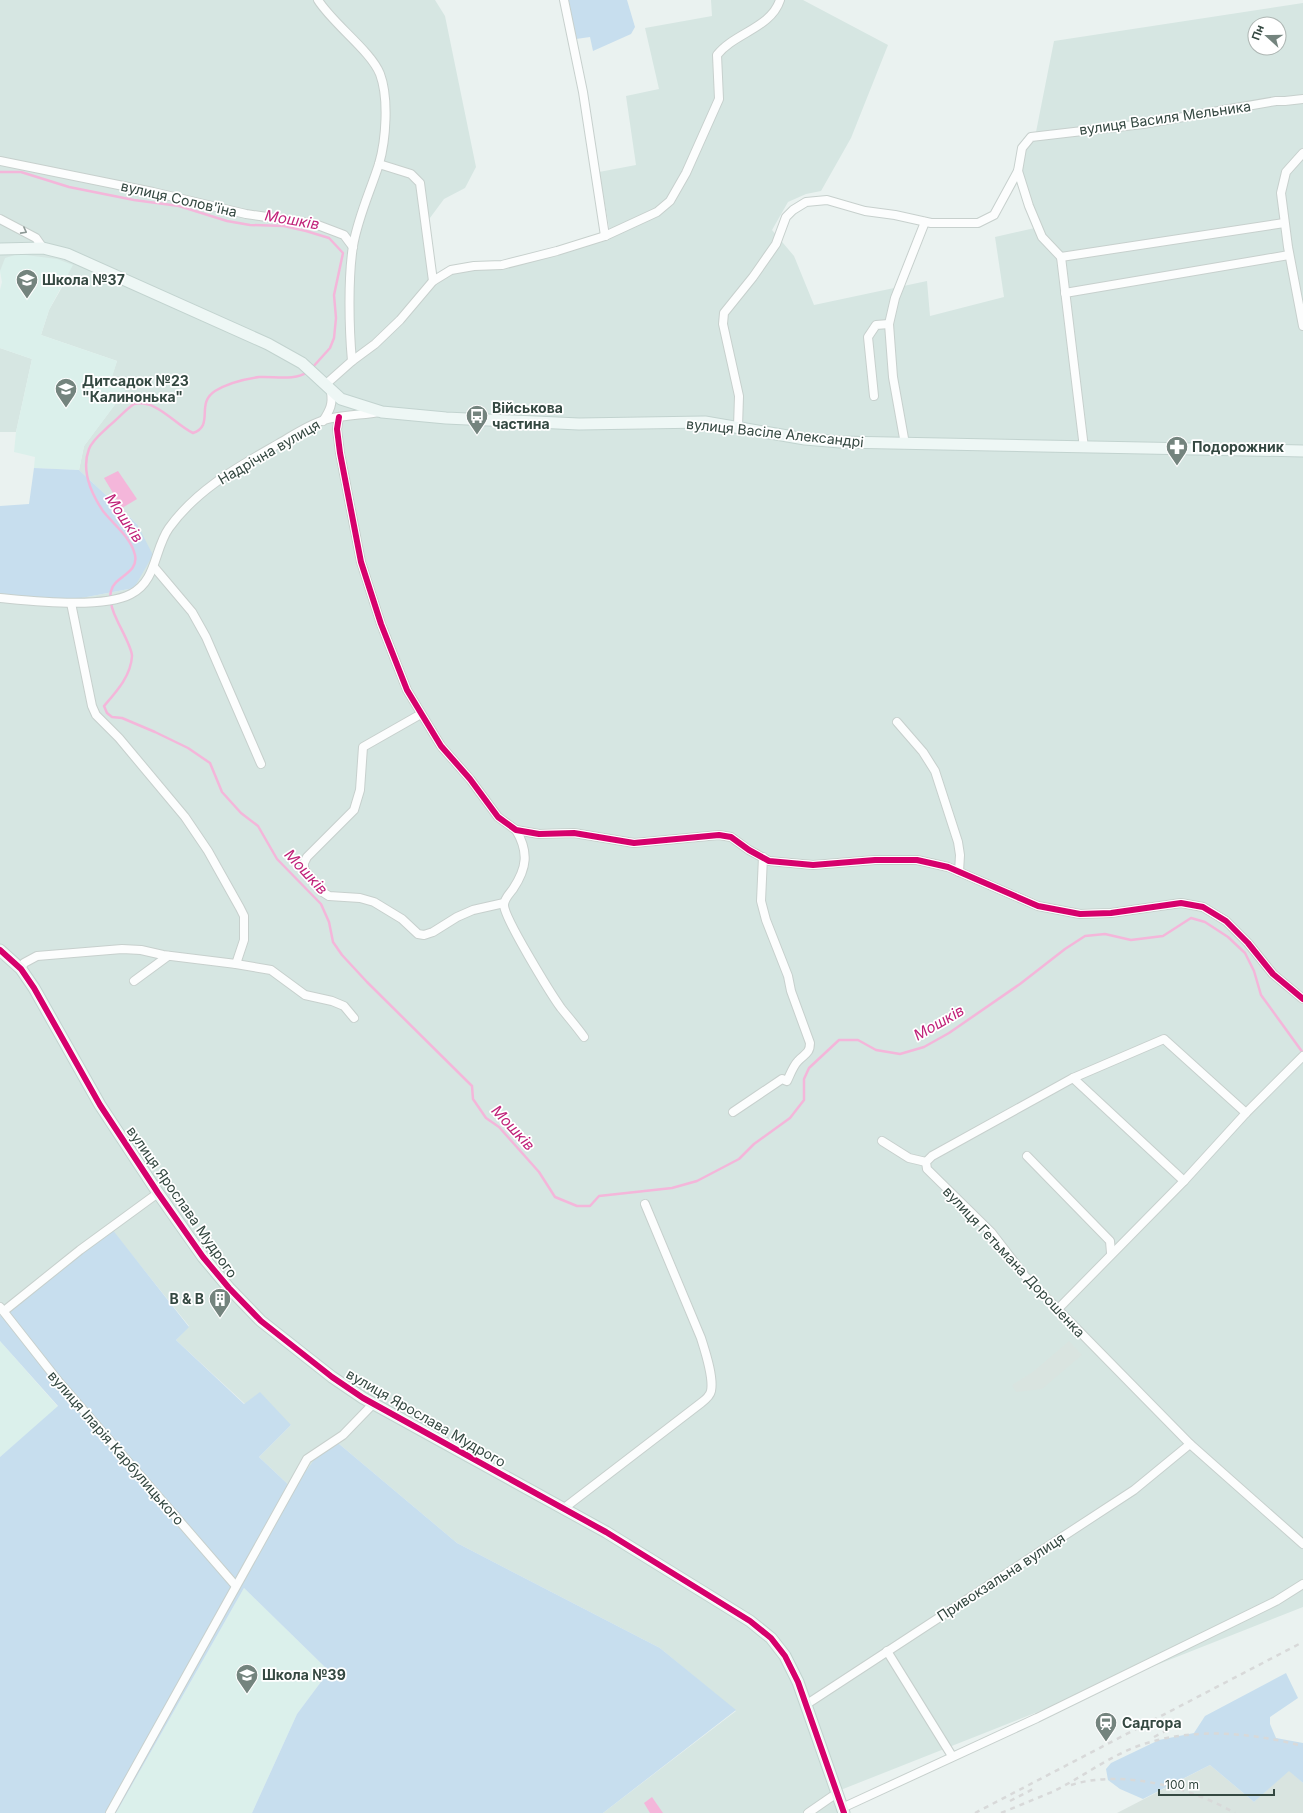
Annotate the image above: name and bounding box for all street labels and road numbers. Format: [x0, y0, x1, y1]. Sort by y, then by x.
street label: вулиця Василя Мельника [1078, 97, 1252, 138]
street label: вулиця Солов'їна [119, 177, 239, 220]
street label: вулиця Васіле Александрі [686, 415, 865, 450]
street label: Надрічна вулиця [215, 416, 323, 488]
street label: вулиця Ярослава Мудрого [124, 1123, 241, 1281]
street label: вулиця Гетьмана Дорошенка [940, 1183, 1089, 1341]
street label: вулиця Ярослава Мудрого [344, 1365, 509, 1470]
street label: вулиця Іларія Карбулицького [45, 1367, 188, 1528]
street label: Привокзальна вулиця [934, 1529, 1068, 1624]

